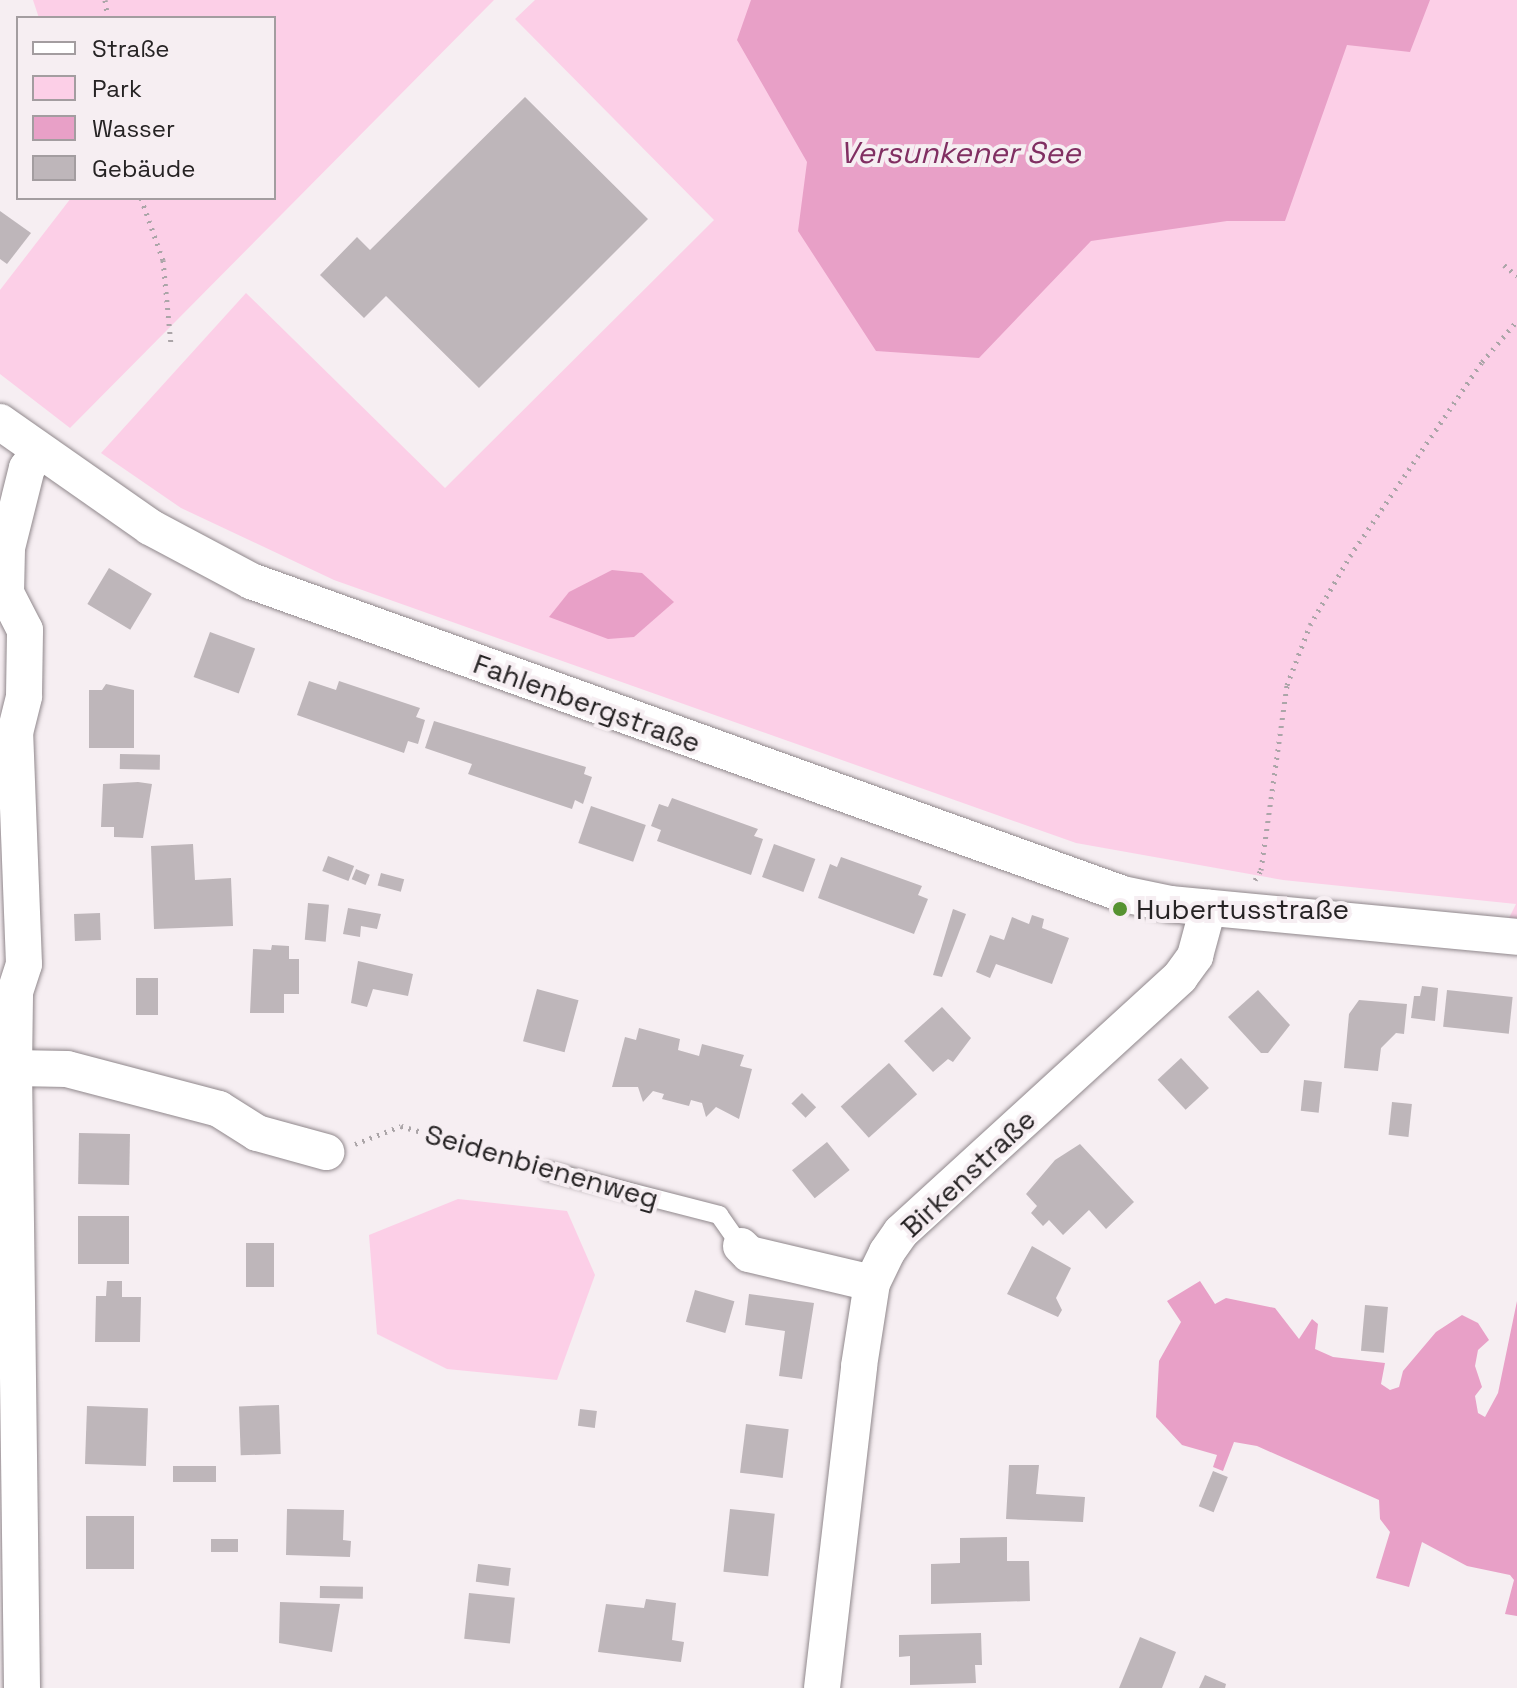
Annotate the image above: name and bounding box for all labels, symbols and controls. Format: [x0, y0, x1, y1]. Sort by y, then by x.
legend [16, 16, 276, 200]
text: Straße [92, 33, 169, 64]
text: Park [92, 73, 142, 104]
text: Wasser [92, 113, 175, 144]
water label: Versunkener See [840, 135, 1080, 171]
text: Gebäude [92, 153, 195, 184]
street label: Fahlenbergstraße [469, 646, 705, 760]
place label: Hubertusstraße [1136, 892, 1349, 926]
marker: Hubertusstraße [1111, 900, 1129, 918]
street label: Birkenstraße [894, 1102, 1042, 1244]
street label: Seidenbienenweg [421, 1117, 663, 1215]

